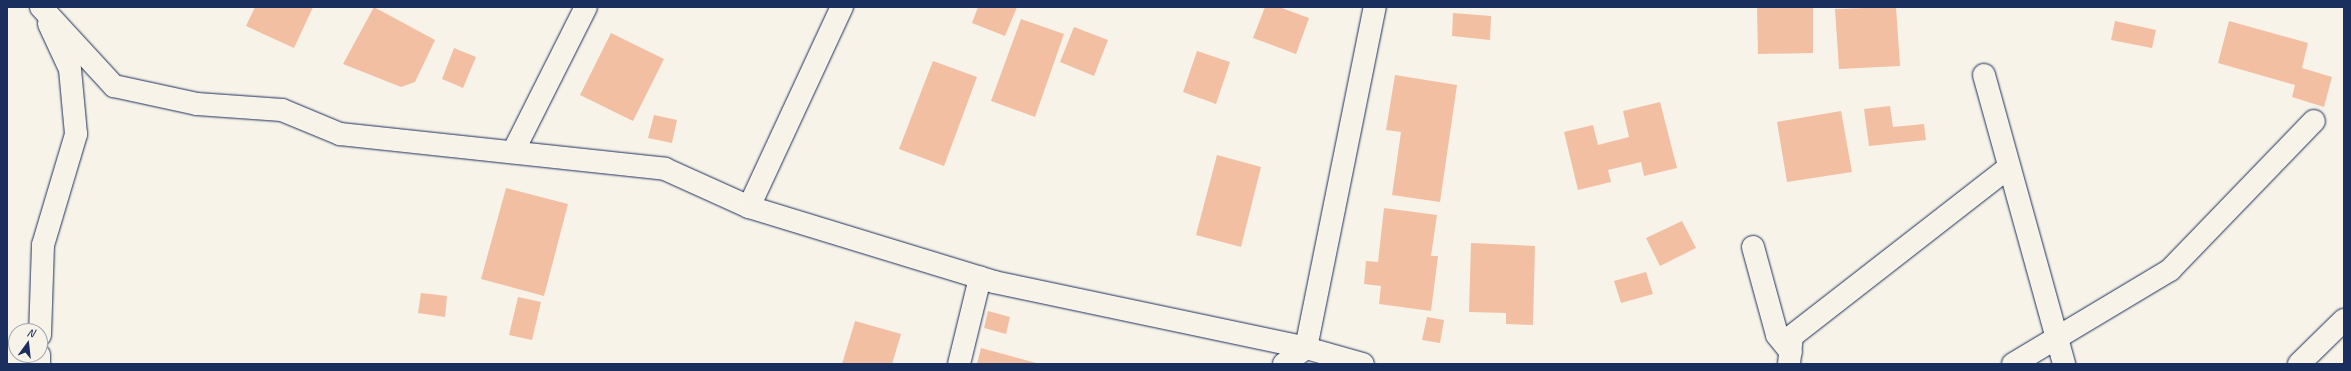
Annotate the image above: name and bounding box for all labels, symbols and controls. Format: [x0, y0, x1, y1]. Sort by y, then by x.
north arrow [8, 323, 48, 363]
text: N [26, 325, 36, 340]

